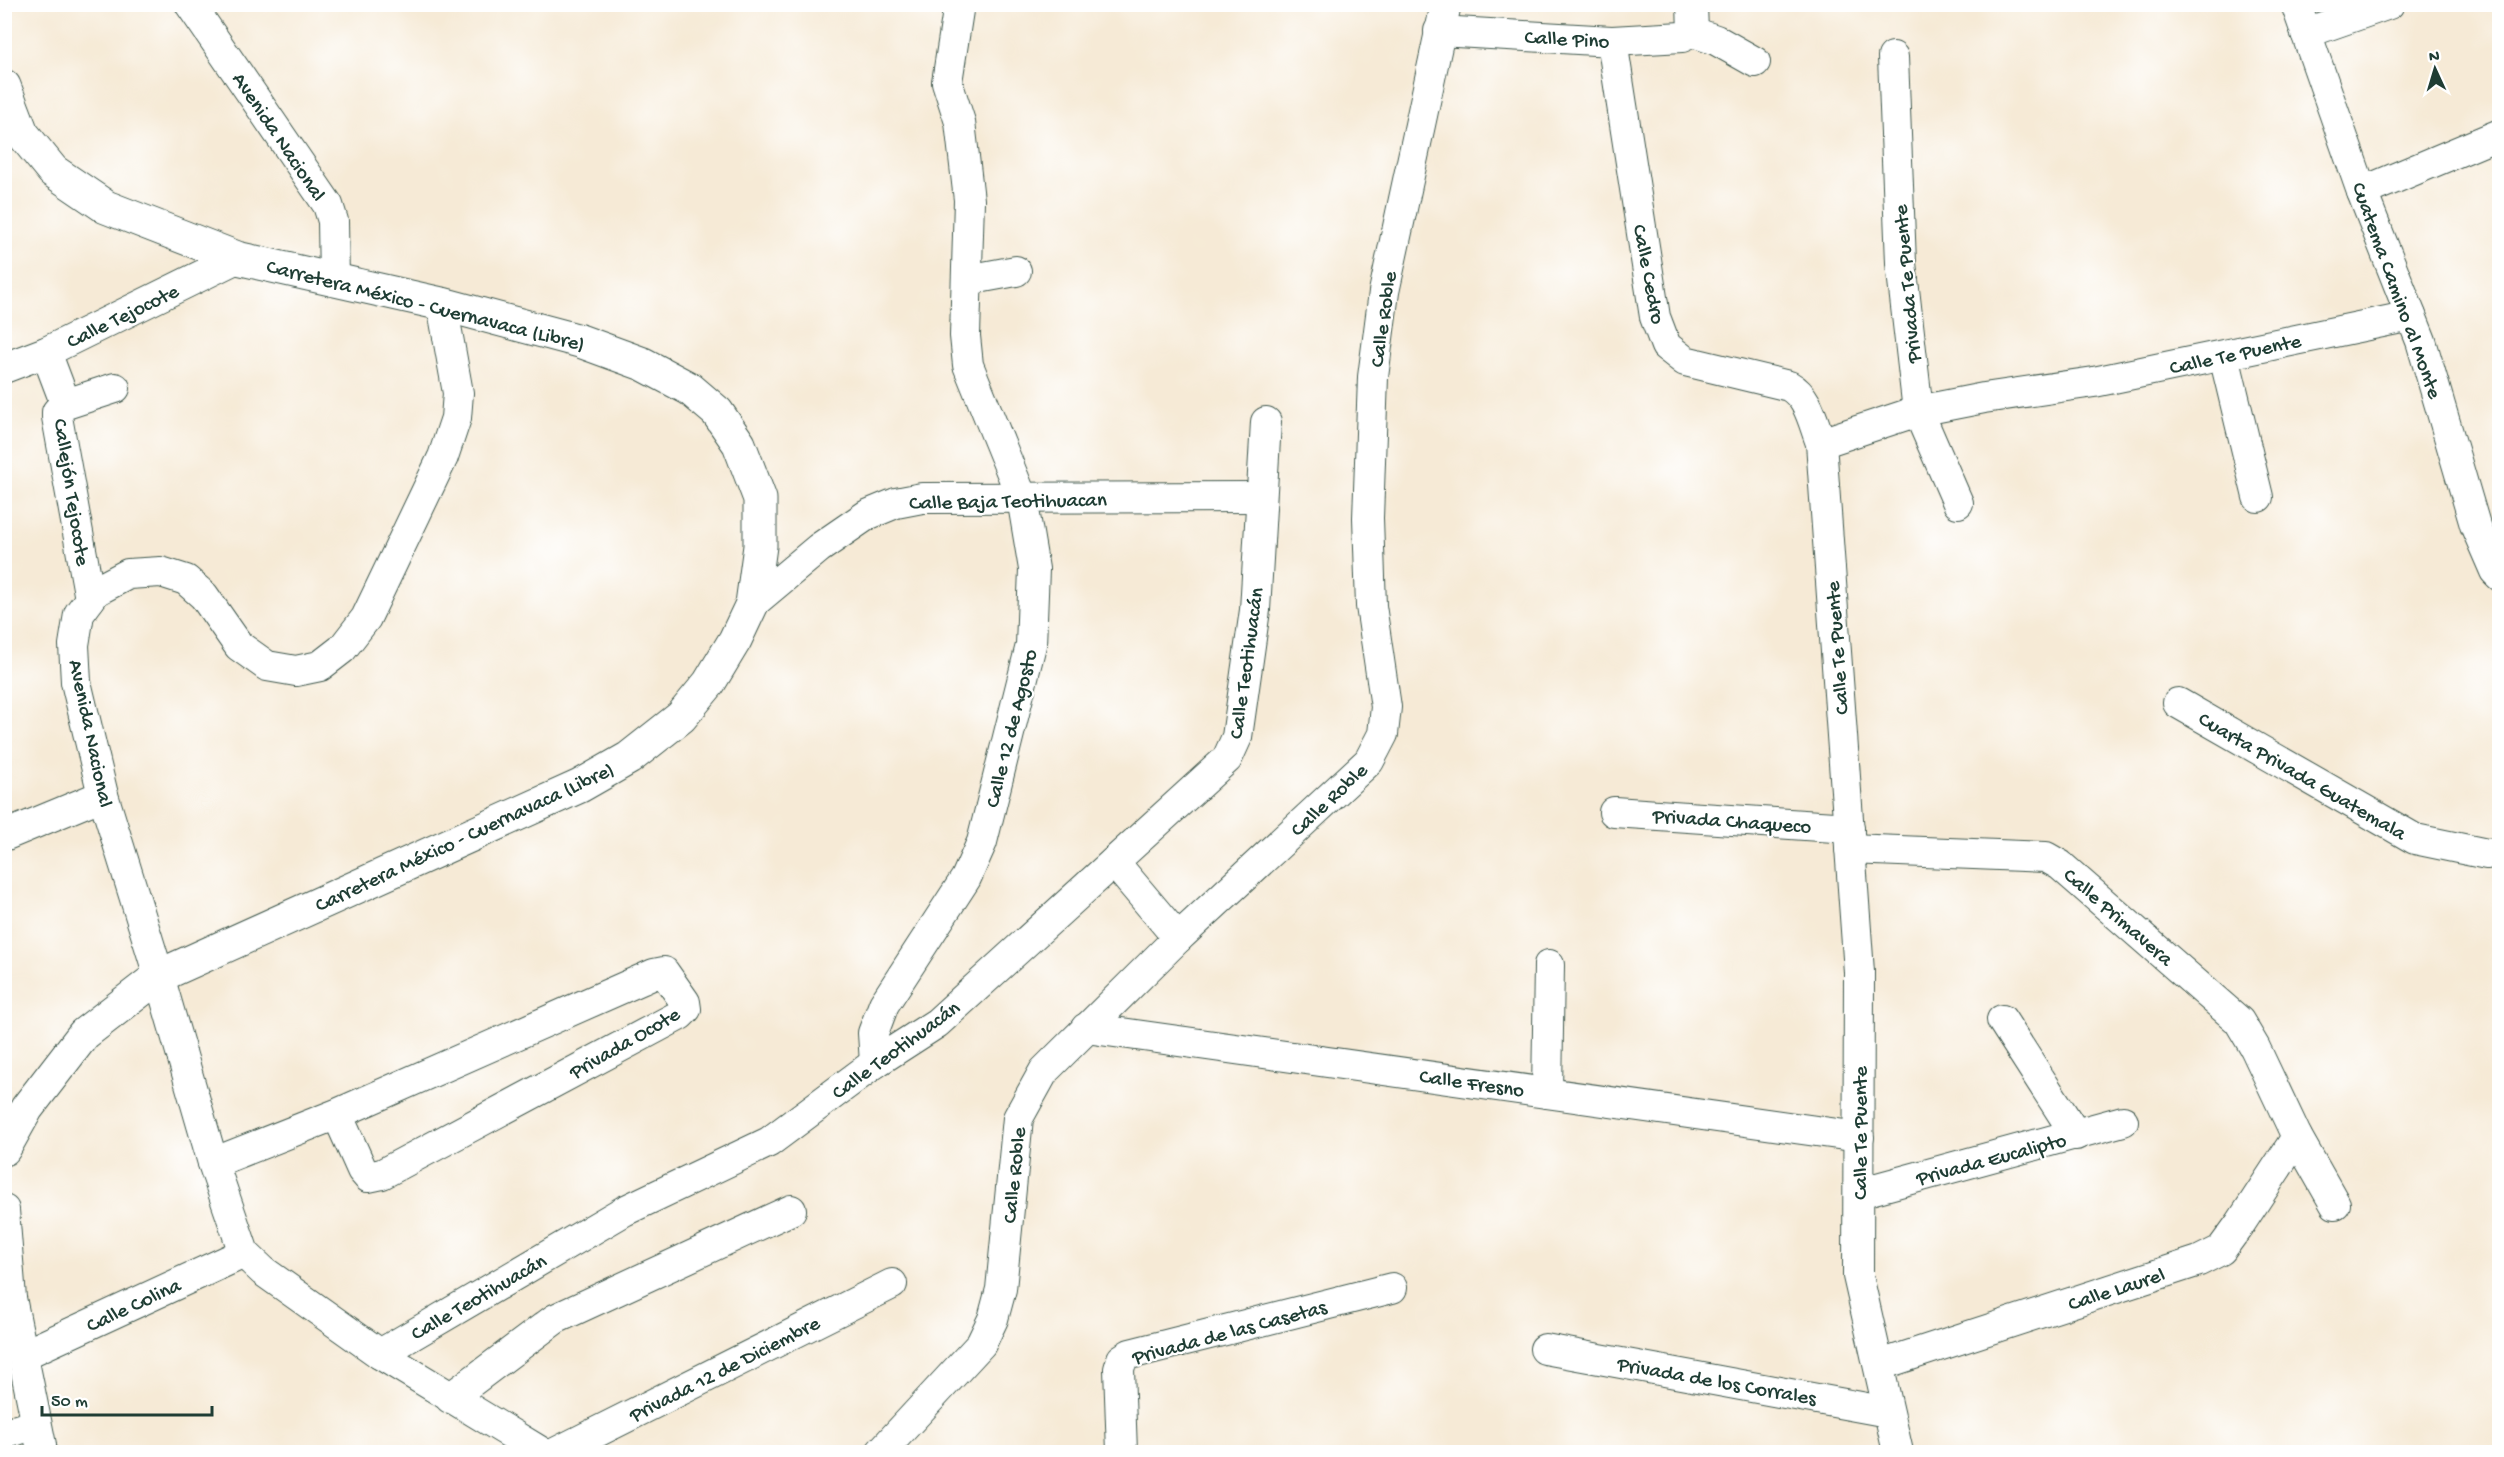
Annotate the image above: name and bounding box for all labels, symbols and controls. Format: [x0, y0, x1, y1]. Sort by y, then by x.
street label: Calle Pino [1524, 27, 1610, 56]
north arrow [2405, 39, 2465, 99]
text: N [2428, 48, 2441, 67]
street label: Avenida Nacional [225, 69, 329, 207]
street label: Cuatema Camino al Monte [2344, 180, 2446, 404]
street label: Privada Te Puente [1890, 202, 1929, 365]
street label: Calle Cedro [1625, 223, 1668, 327]
street label: Carretera México - Cuernavaca (Libre) [263, 256, 587, 359]
street label: Calle Roble [1366, 269, 1405, 369]
street label: Calle Tejocote [63, 280, 185, 356]
street label: Calle Te Puente [2168, 330, 2305, 383]
street label: Callejón Tejocote [46, 417, 94, 569]
street label: Calle Baja Teotihuacan [909, 489, 1107, 518]
street label: Calle Te Puente [1822, 579, 1857, 715]
street label: Calle Teotihuacán [1225, 586, 1271, 741]
street label: Calle 12 de Agosto [982, 647, 1045, 811]
street label: Avenida Nacional [61, 658, 116, 810]
street label: Cuarta Privada Guatemala [2193, 708, 2411, 849]
street label: Carretera México - Cuernavaca (Libre) [312, 759, 619, 920]
street label: Calle Roble [1287, 759, 1375, 844]
street label: Privada Chaqueco [1651, 805, 1812, 842]
street label: Calle Primavera [2057, 864, 2178, 974]
street label: Calle Teotihuacán [828, 997, 966, 1107]
street label: Privada Ocote [565, 1003, 686, 1087]
street label: Calle Te Puente [1850, 1065, 1875, 1200]
street label: Calle Fresno [1417, 1066, 1526, 1105]
street label: Calle Roble [999, 1125, 1034, 1225]
street label: Privada Eucalipto [1913, 1129, 2070, 1194]
street label: Calle Teotihuacán [407, 1250, 552, 1348]
street label: Calle Laurel [2066, 1264, 2169, 1319]
street label: Calle Colina [83, 1274, 187, 1340]
street label: Privada de las Casetas [1129, 1296, 1331, 1373]
street label: Privada 12 de Diciembre [625, 1312, 826, 1430]
street label: Privada de los Corrales [1614, 1353, 1819, 1413]
scale bar [42, 1379, 212, 1417]
text: 50 m [51, 1392, 88, 1413]

